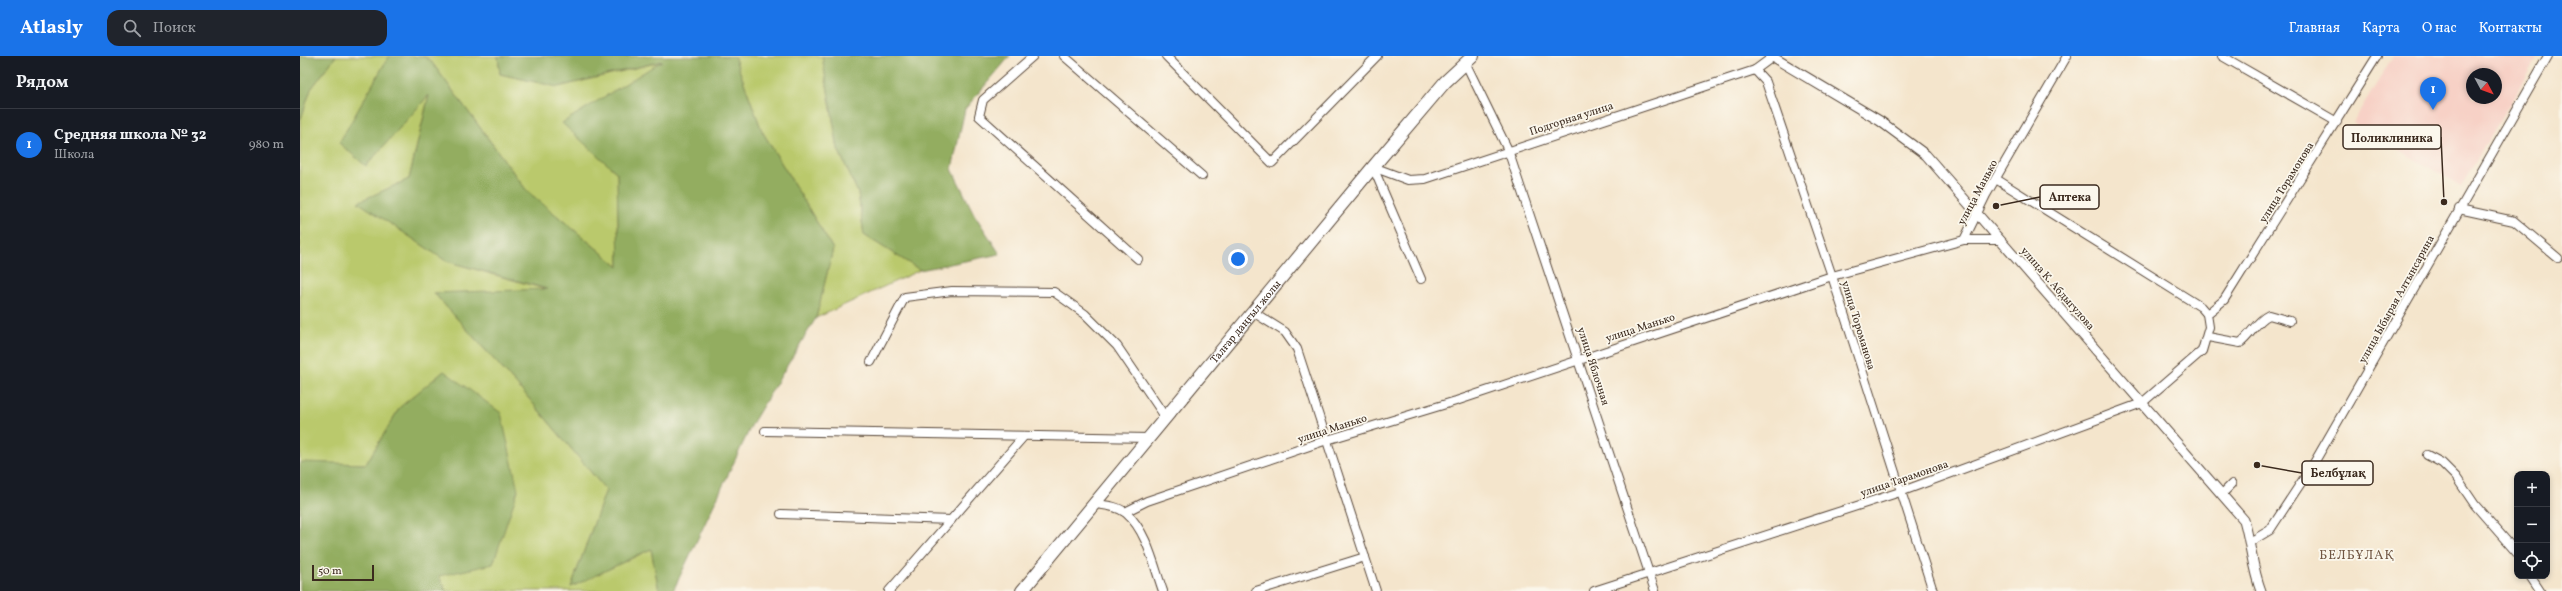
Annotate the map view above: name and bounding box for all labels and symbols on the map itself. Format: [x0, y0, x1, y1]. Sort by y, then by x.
north arrow [2466, 68, 2502, 104]
pin: 1 [2420, 77, 2446, 110]
street label: Подгорная улица [1528, 99, 1616, 140]
callout: Поликлиника [2343, 125, 2441, 149]
text: Поликлиника [2351, 131, 2433, 147]
street label: улица Торамонова [2256, 139, 2318, 226]
street label: улица Манько [1955, 157, 2002, 228]
callout: Аптека [2040, 185, 2099, 209]
text: Аптека [2049, 190, 2092, 206]
street label: улица Ыбырая Алтынсарина [2356, 232, 2439, 367]
street label: улица К. Абдыгулова [2016, 244, 2098, 334]
your location [1228, 249, 1248, 269]
street label: Талғар даңғыл жолы [1208, 277, 1285, 367]
street label: улица Тороманова [1837, 279, 1878, 372]
street label: улица Манько [1604, 310, 1677, 347]
street label: улица Яблочная [1573, 325, 1612, 408]
street label: улица Манько [1296, 411, 1369, 448]
street label: улица Тарамонова [1858, 457, 1951, 502]
callout: Белбұлақ [2302, 461, 2373, 485]
text: Белбұлақ [2311, 466, 2366, 482]
district label: БЕЛБҰЛАҚ [2319, 547, 2395, 565]
scale bar [312, 563, 374, 582]

